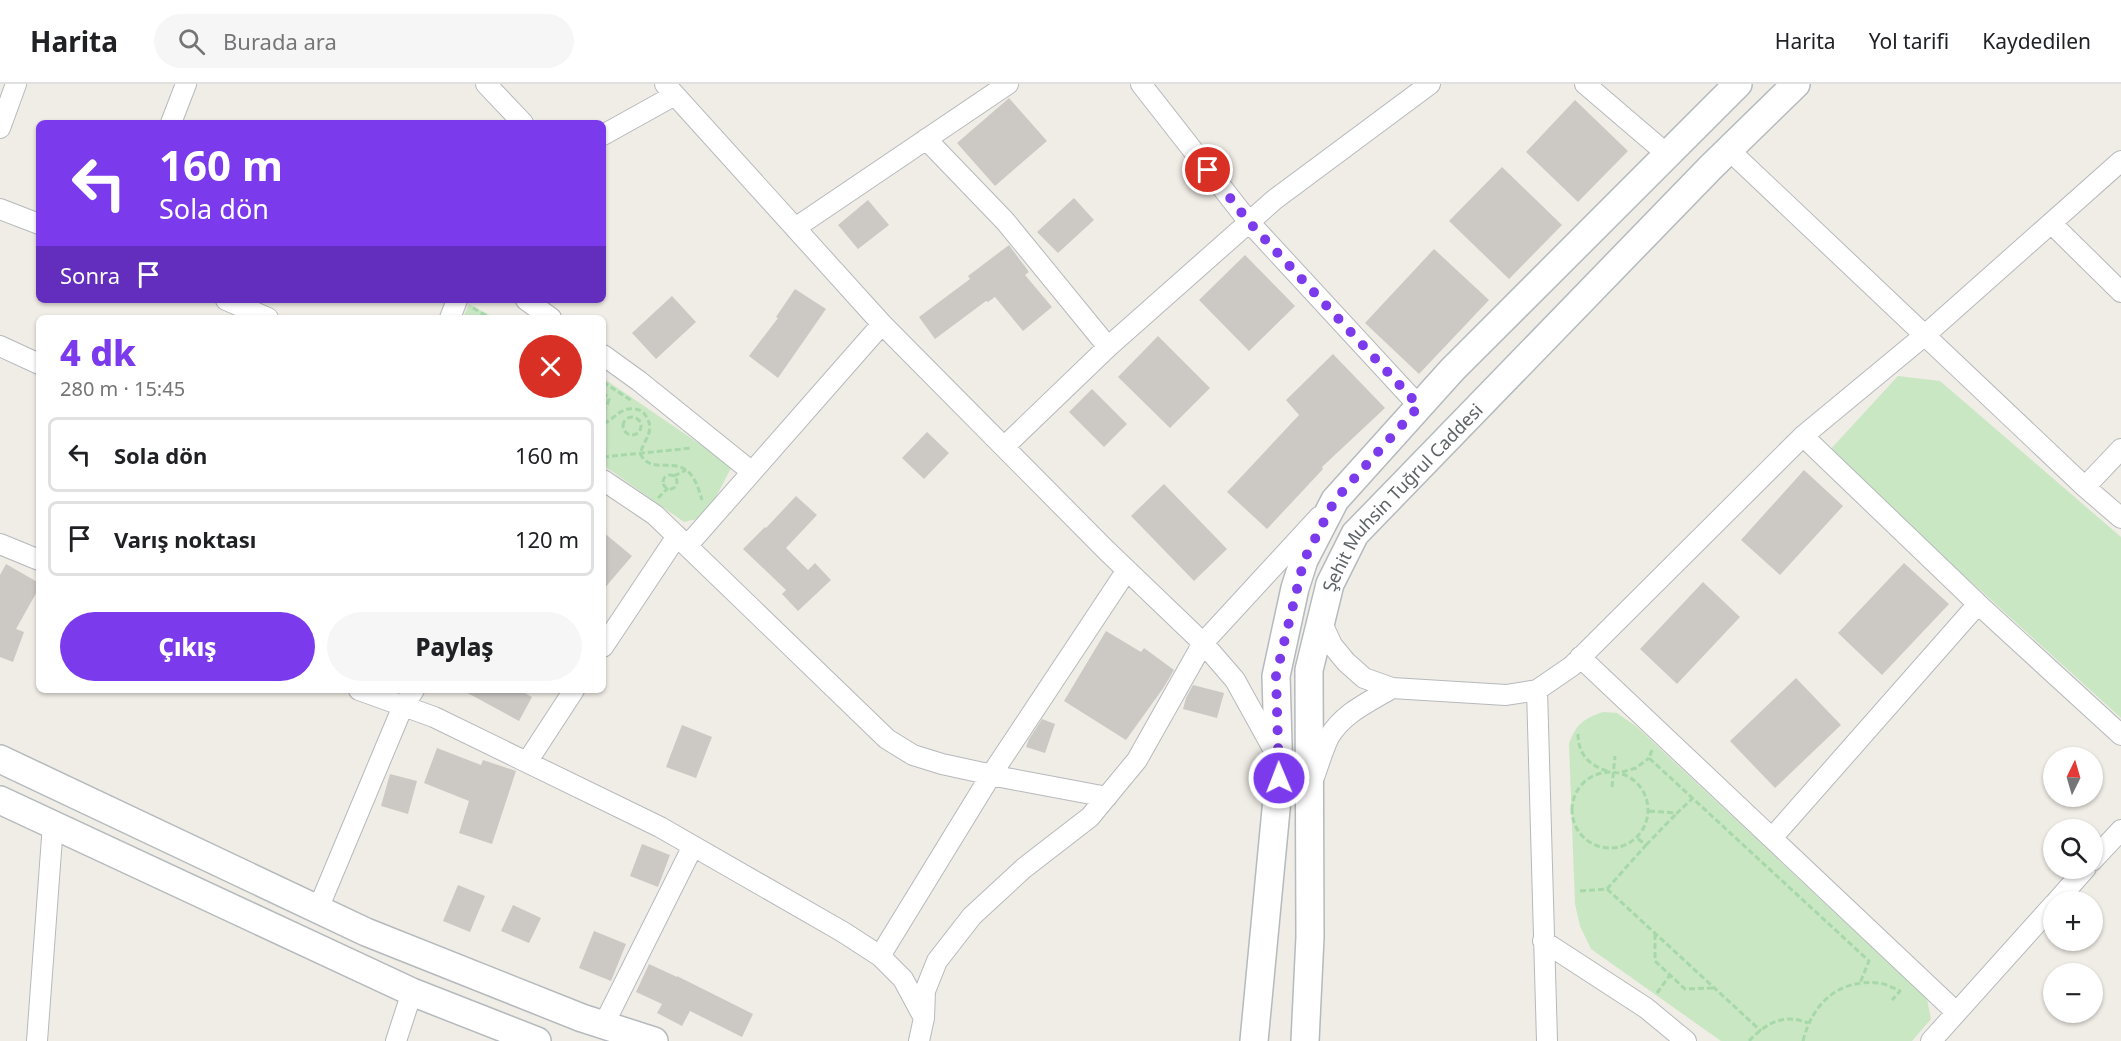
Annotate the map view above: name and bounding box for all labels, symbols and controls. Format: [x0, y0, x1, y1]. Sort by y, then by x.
search box [154, 14, 574, 68]
text: Harita [30, 22, 118, 60]
icon: search [175, 25, 208, 58]
text: Burada ara [223, 26, 337, 56]
text: Harita [1775, 27, 1836, 55]
text: Yol tarifi [1869, 27, 1949, 55]
text: Kaydedilen [1982, 27, 2091, 55]
text: 160 m [159, 136, 283, 193]
icon: left [60, 144, 138, 222]
pin [1182, 144, 1233, 195]
icon: arrive [1191, 153, 1224, 186]
text: Sola dön [159, 190, 269, 227]
icon: arrive [132, 258, 165, 291]
text: Sonra [60, 260, 120, 290]
text: 4 dk [60, 328, 136, 377]
button: close [519, 335, 582, 398]
text: 280 m · 15:45 [60, 375, 185, 402]
street label: Şehit Muhsin Tuğrul Caddesi [1317, 398, 1488, 594]
icon: left [63, 438, 96, 471]
text: Sola dön [114, 440, 207, 470]
text: 160 m [515, 440, 579, 470]
icon: arrive [63, 522, 96, 555]
text: Varış noktası [114, 524, 256, 554]
text: 120 m [515, 524, 579, 554]
button: Çıkış [60, 612, 315, 681]
button: Paylaş [327, 612, 582, 681]
position arrow [1247, 746, 1311, 810]
north arrow [2043, 747, 2103, 807]
map controls [2043, 747, 2103, 1023]
button: search [2043, 819, 2103, 879]
button: + [2043, 891, 2103, 951]
button: − [2043, 963, 2103, 1023]

